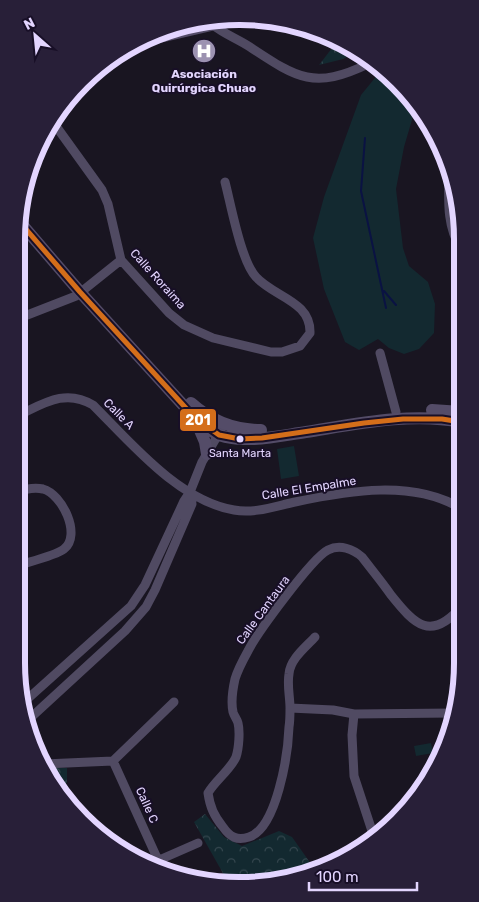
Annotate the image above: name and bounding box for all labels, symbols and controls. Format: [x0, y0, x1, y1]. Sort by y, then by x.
north arrow [10, 10, 60, 60]
text: N [21, 14, 38, 34]
hospital icon: Asociación Quirúrgica Chuao [191, 38, 217, 64]
place label: Asociación Quirúrgica Chuao [152, 67, 256, 95]
street label: Calle Roraima [127, 246, 189, 312]
street label: Calle A [101, 396, 137, 432]
line badge: 201 [179, 408, 217, 432]
text: 201 [185, 412, 211, 429]
marker: Santa Marta [235, 434, 245, 444]
place label: Santa Marta [209, 447, 271, 460]
street label: Calle El Empalme [261, 474, 357, 502]
street label: Calle Cantaura [233, 573, 293, 647]
street label: Calle C [133, 785, 161, 825]
scale bar [309, 860, 416, 892]
text: 100 m [316, 868, 358, 886]

